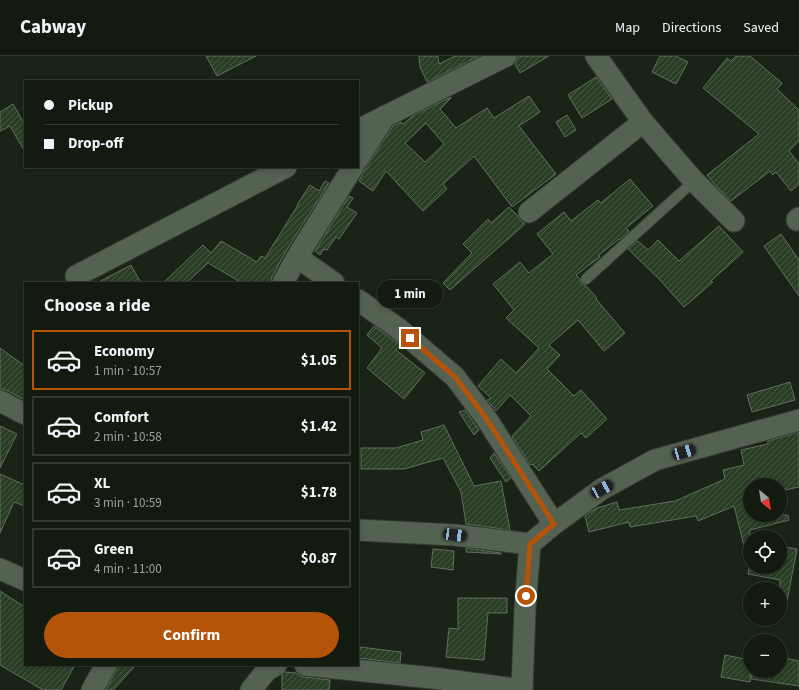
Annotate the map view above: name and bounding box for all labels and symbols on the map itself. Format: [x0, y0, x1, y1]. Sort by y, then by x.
callout: 1 min [377, 280, 443, 308]
route end [401, 329, 419, 347]
car [671, 443, 697, 461]
car [589, 478, 615, 500]
north arrow [743, 478, 787, 522]
car [442, 528, 468, 542]
route start [517, 587, 535, 605]

